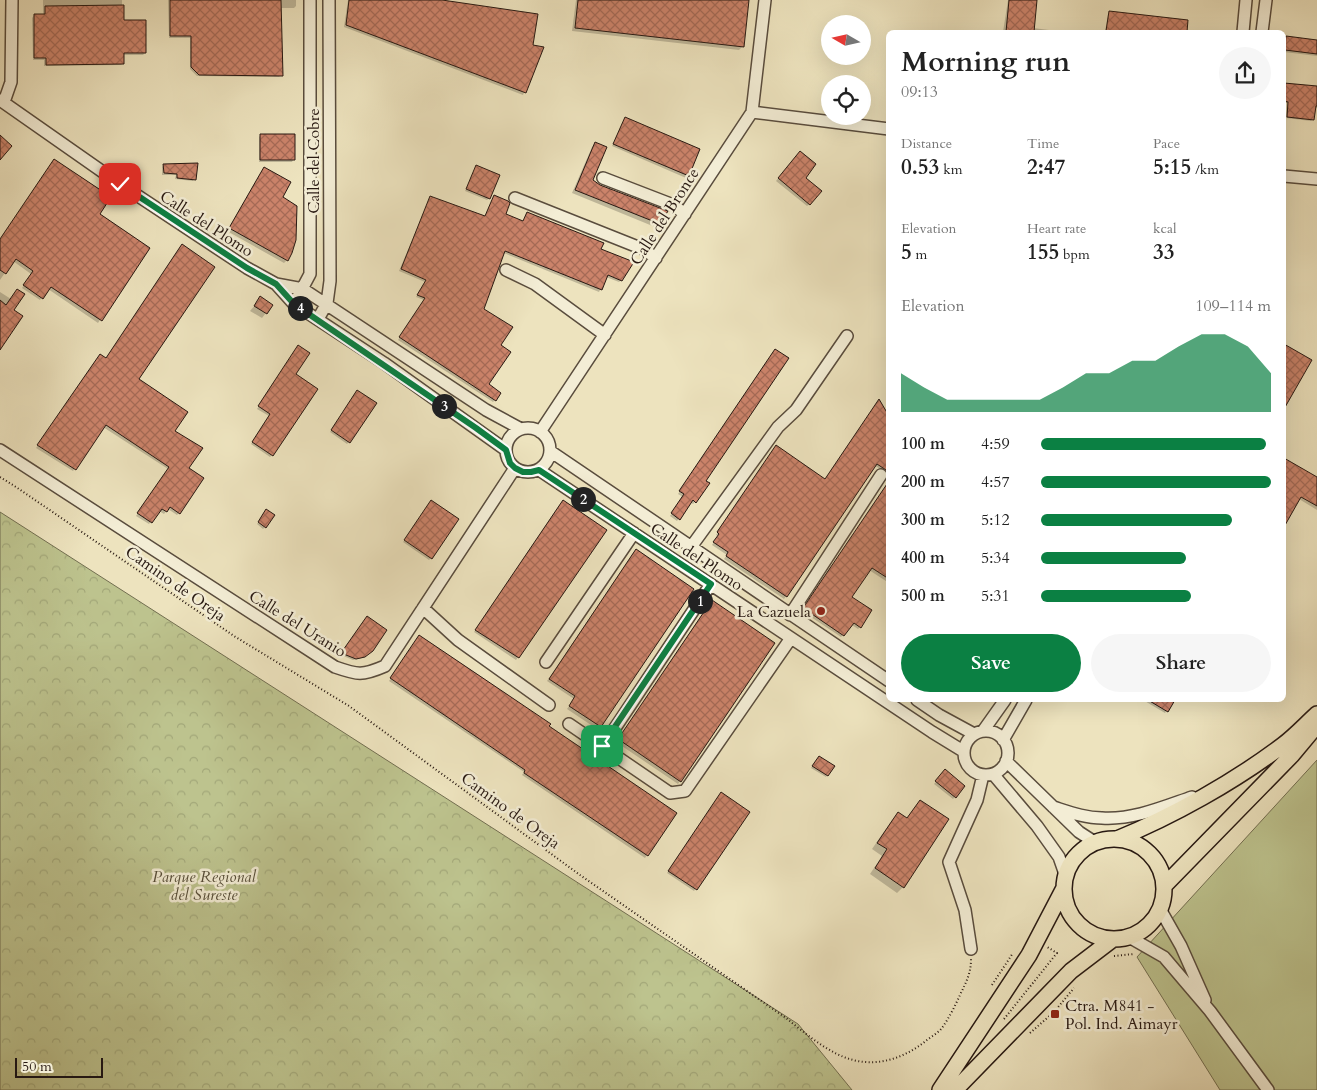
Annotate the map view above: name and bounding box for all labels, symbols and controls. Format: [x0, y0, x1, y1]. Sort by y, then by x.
north arrow [821, 15, 871, 65]
map controls [821, 15, 871, 125]
text: Morning run [901, 43, 1070, 81]
button: share [1219, 47, 1271, 99]
button: locate [821, 75, 871, 125]
text: 09:13 [901, 81, 938, 103]
street label: Calle del Cobre [303, 108, 325, 214]
text: Distance [901, 134, 952, 153]
text: Time [1027, 134, 1059, 153]
text: Pace [1153, 134, 1180, 153]
text: 0.53 [901, 153, 939, 182]
text: 2:47 [1027, 153, 1065, 182]
text: 5:15 [1153, 153, 1191, 182]
text: km [939, 160, 962, 179]
text: /km [1191, 160, 1219, 179]
pin [99, 163, 141, 205]
street label: Calle del Bronce [625, 164, 705, 270]
icon: check [106, 170, 134, 198]
street label: Calle del Plomo [155, 185, 258, 262]
text: Elevation [901, 219, 957, 238]
text: Heart rate [1027, 219, 1086, 238]
text: kcal [1153, 219, 1177, 238]
text: 5 [901, 238, 912, 267]
text: 155 [1027, 238, 1059, 267]
text: 33 [1153, 238, 1175, 267]
text: m [912, 245, 927, 264]
text: bpm [1059, 245, 1090, 264]
text: Elevation [901, 295, 965, 317]
text: 109–114 m [1195, 295, 1271, 317]
pin: 4 [288, 296, 312, 320]
text: 4 [297, 299, 304, 318]
pin: 3 [432, 394, 456, 418]
text: 3 [441, 397, 448, 416]
text: 100 m [901, 433, 945, 455]
text: 4:59 [981, 433, 1010, 455]
text: 200 m [901, 471, 945, 493]
text: 4:57 [981, 471, 1010, 493]
pin: 2 [570, 486, 596, 512]
text: 2 [580, 490, 587, 509]
text: 300 m [901, 509, 945, 531]
text: 5:12 [981, 509, 1010, 531]
street label: Calle del Plomo [646, 518, 747, 596]
street label: Camino de Oreja [121, 541, 230, 627]
text: 400 m [901, 547, 945, 569]
text: 5:34 [981, 547, 1010, 569]
street label: Calle del Uranio [245, 585, 351, 663]
text: 500 m [901, 585, 945, 607]
text: 5:31 [981, 585, 1010, 607]
pin: 1 [688, 588, 712, 614]
text: 1 [697, 592, 704, 611]
place label: La Cazuela [737, 601, 811, 623]
marker: La Cazuela [815, 605, 827, 617]
button: Save [901, 634, 1081, 692]
button: Share [1091, 634, 1271, 692]
pin [581, 725, 623, 767]
icon: arrive [588, 732, 616, 760]
street label: Camino de Oreja [456, 767, 565, 854]
park label: Parque Regional del Sureste [152, 866, 256, 906]
place label: Ctra. M841 - Pol. Ind. Aimayr [1065, 995, 1178, 1035]
marker: Ctra. M841 - Pol. Ind. Aimayr [1049, 1008, 1061, 1020]
scale bar [15, 1055, 102, 1078]
text: 50 m [22, 1057, 52, 1076]

